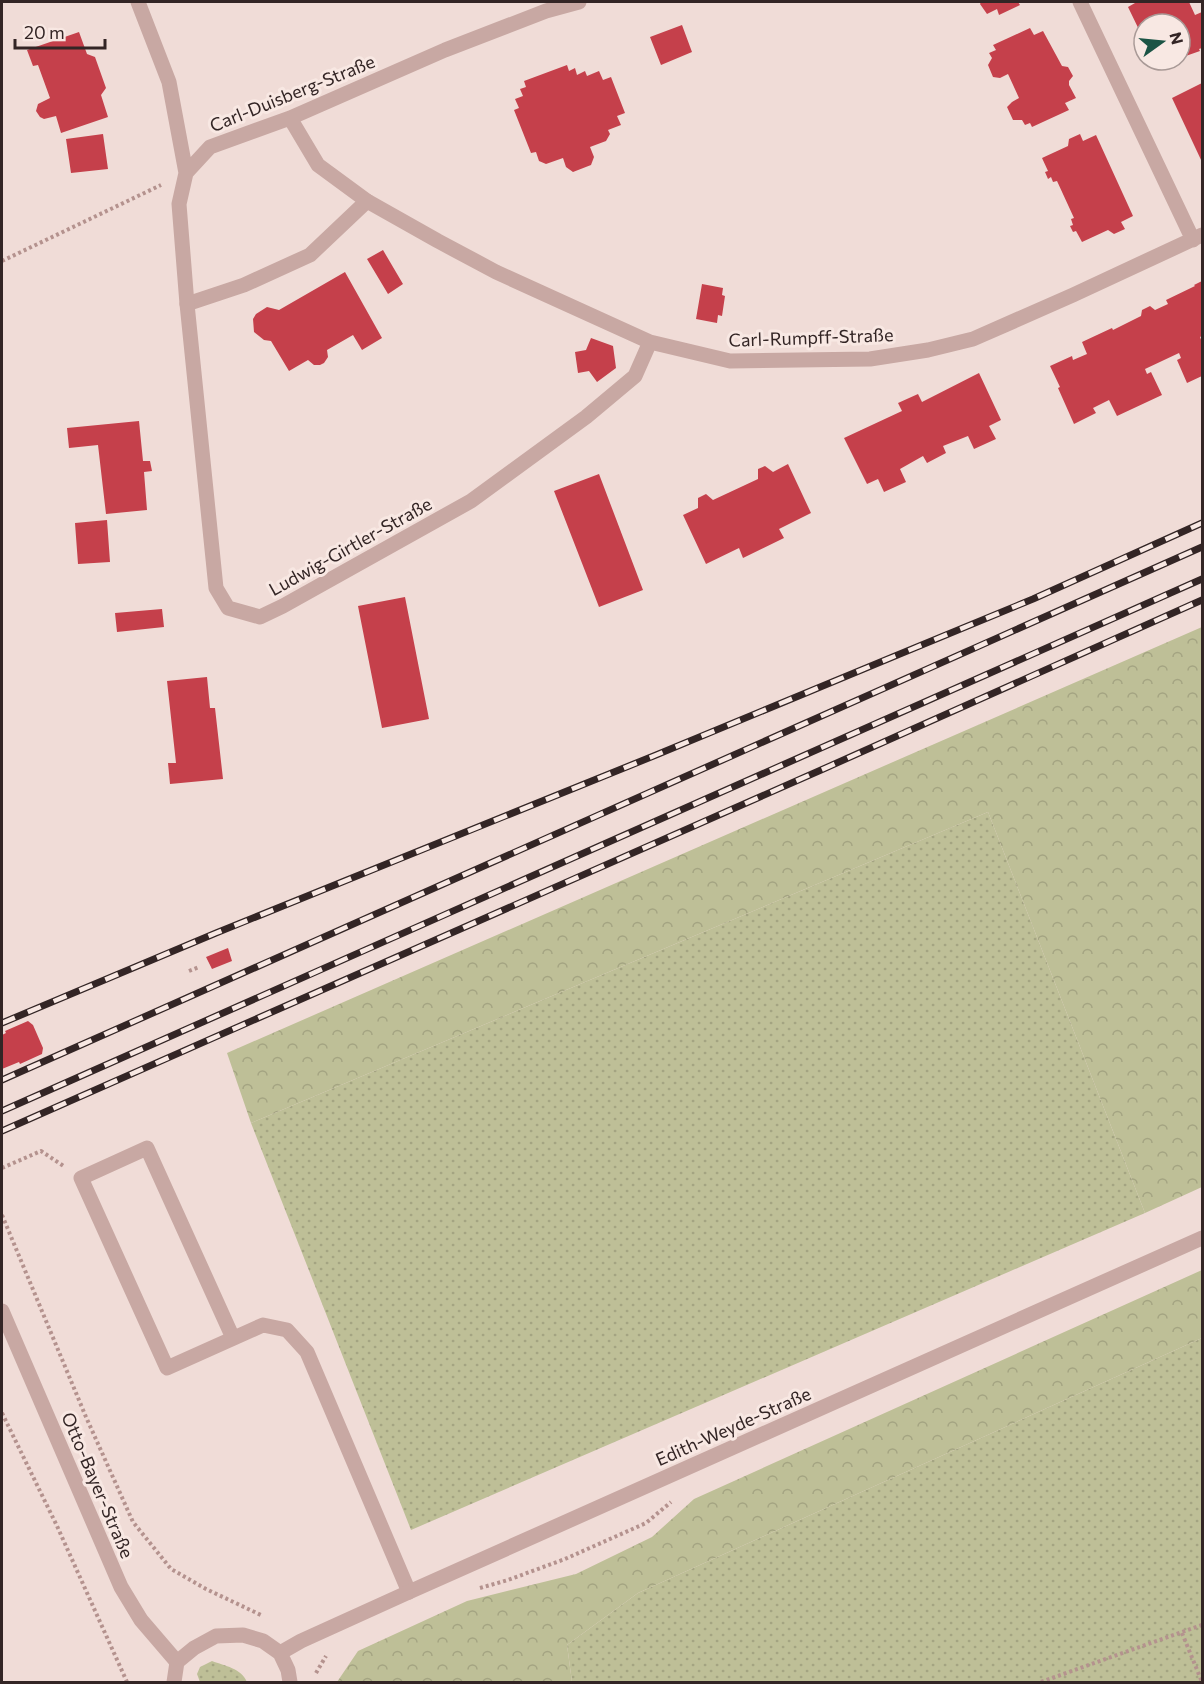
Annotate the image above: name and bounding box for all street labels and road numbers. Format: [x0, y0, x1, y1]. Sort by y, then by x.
street label: Carl-Duisberg-Straße [206, 50, 378, 136]
street label: Carl-Rumpff-Straße [728, 323, 894, 351]
street label: Ludwig-Girtler-Straße [265, 492, 435, 600]
street label: Edith-Weyde-Straße [652, 1382, 814, 1470]
street label: Otto-Bayer-Straße [57, 1409, 139, 1561]

